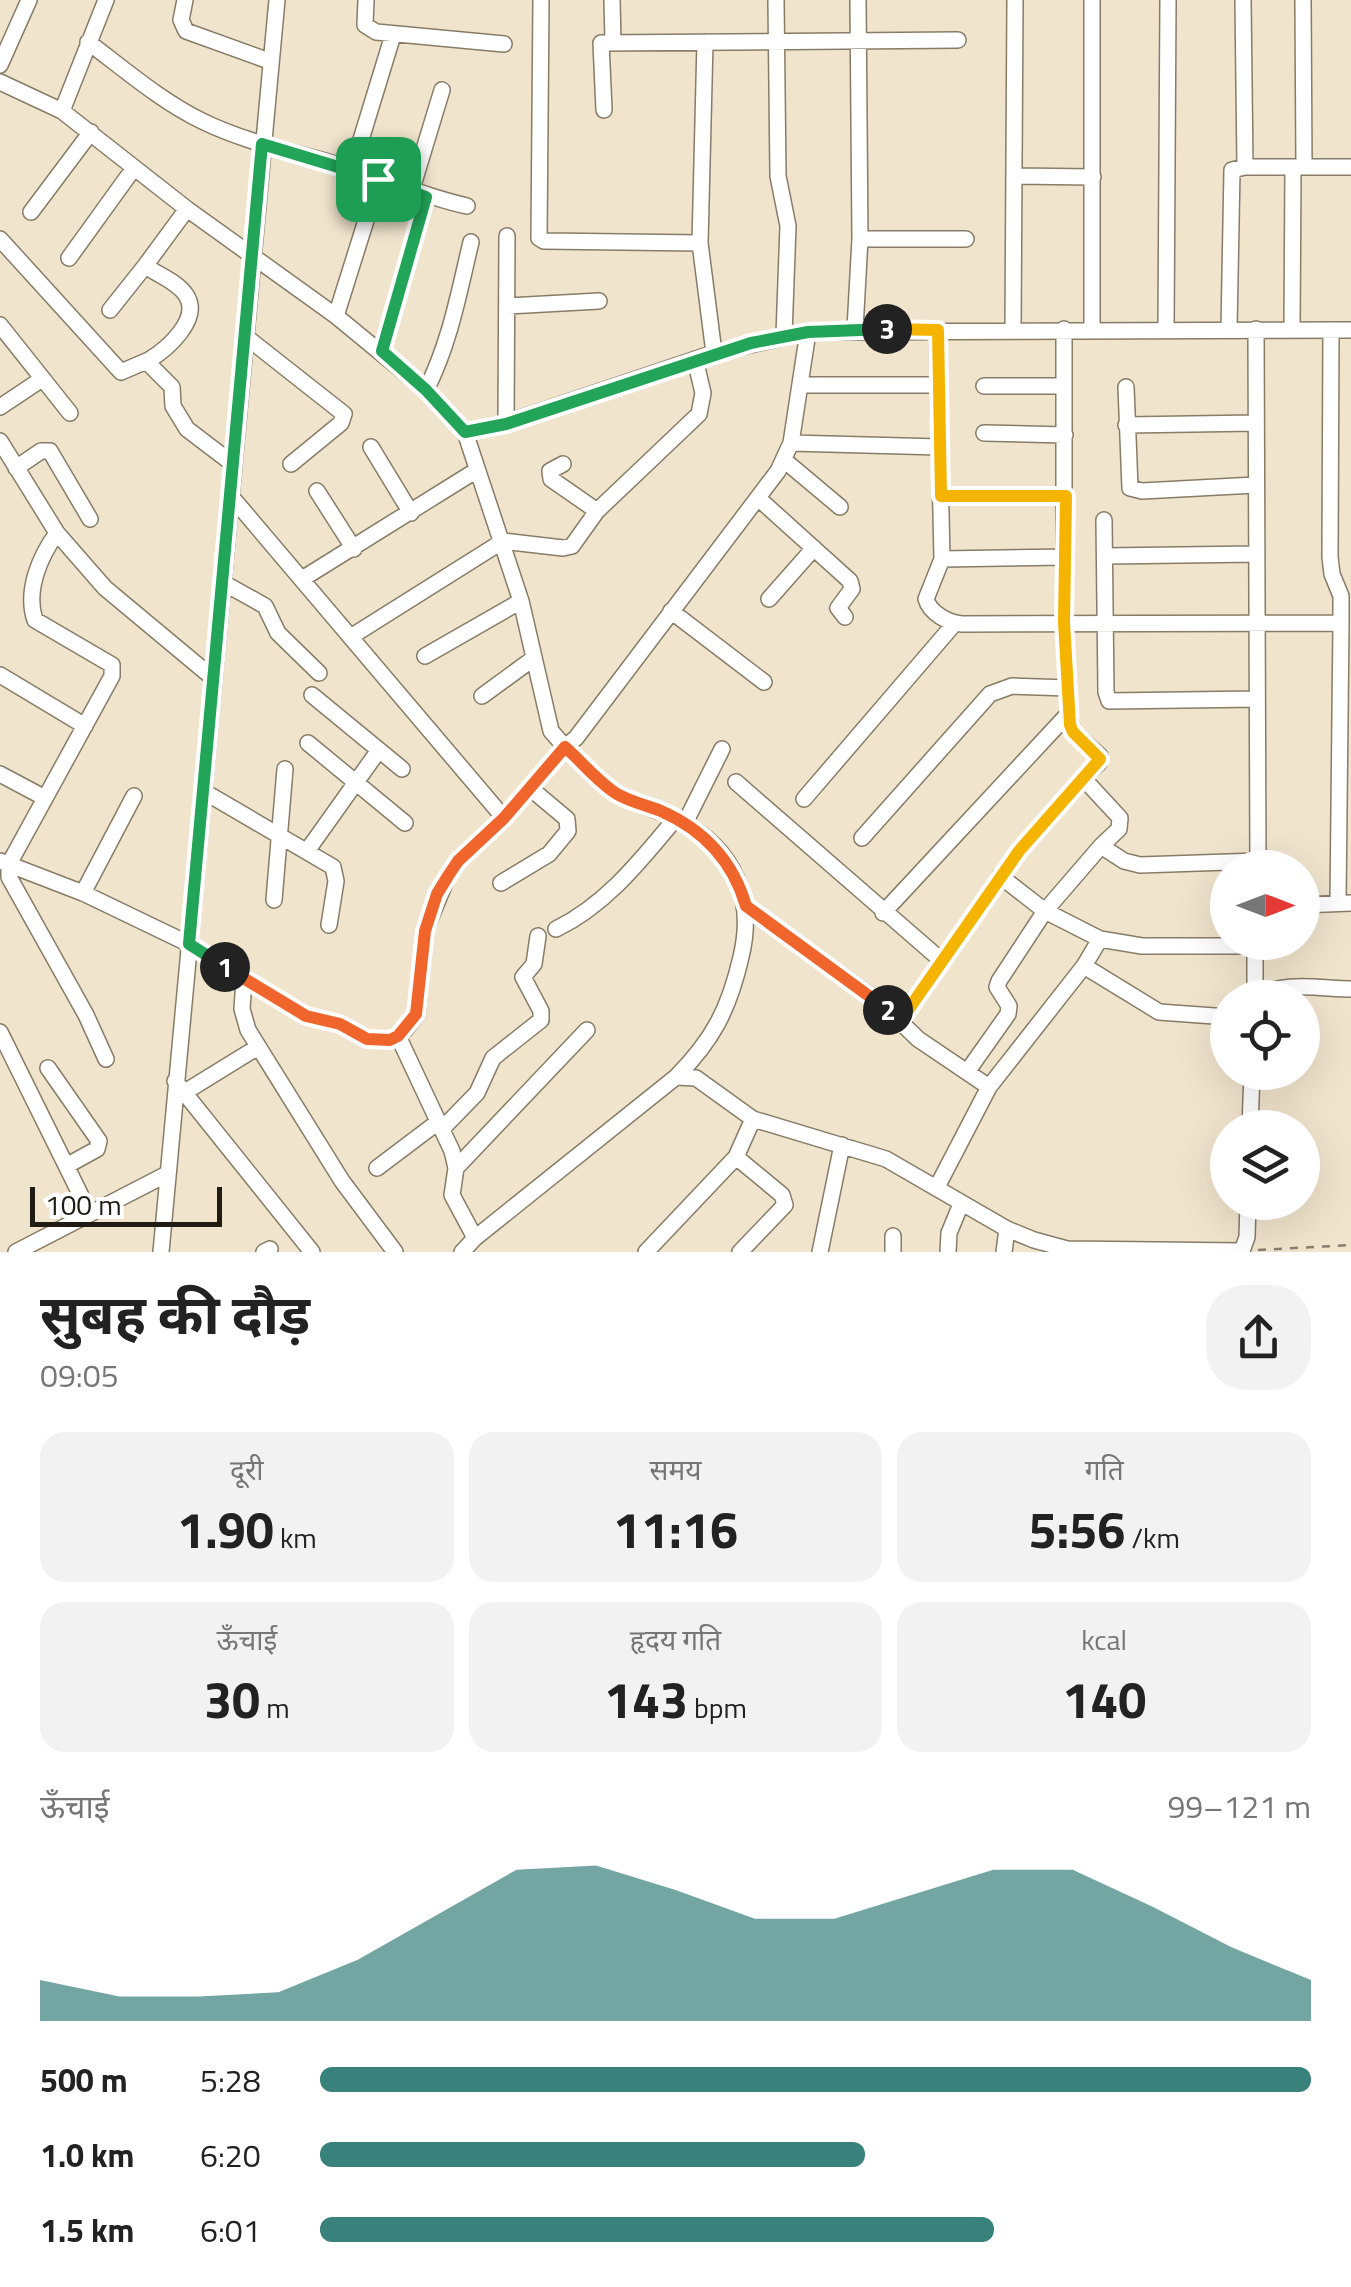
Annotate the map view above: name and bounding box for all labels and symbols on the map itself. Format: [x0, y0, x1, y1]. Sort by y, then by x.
pin [336, 137, 421, 222]
pin: 3 [862, 304, 912, 354]
north arrow [1210, 850, 1320, 960]
pin: 1 [200, 942, 250, 992]
pin: 2 [863, 985, 913, 1035]
scale bar [30, 1182, 222, 1226]

